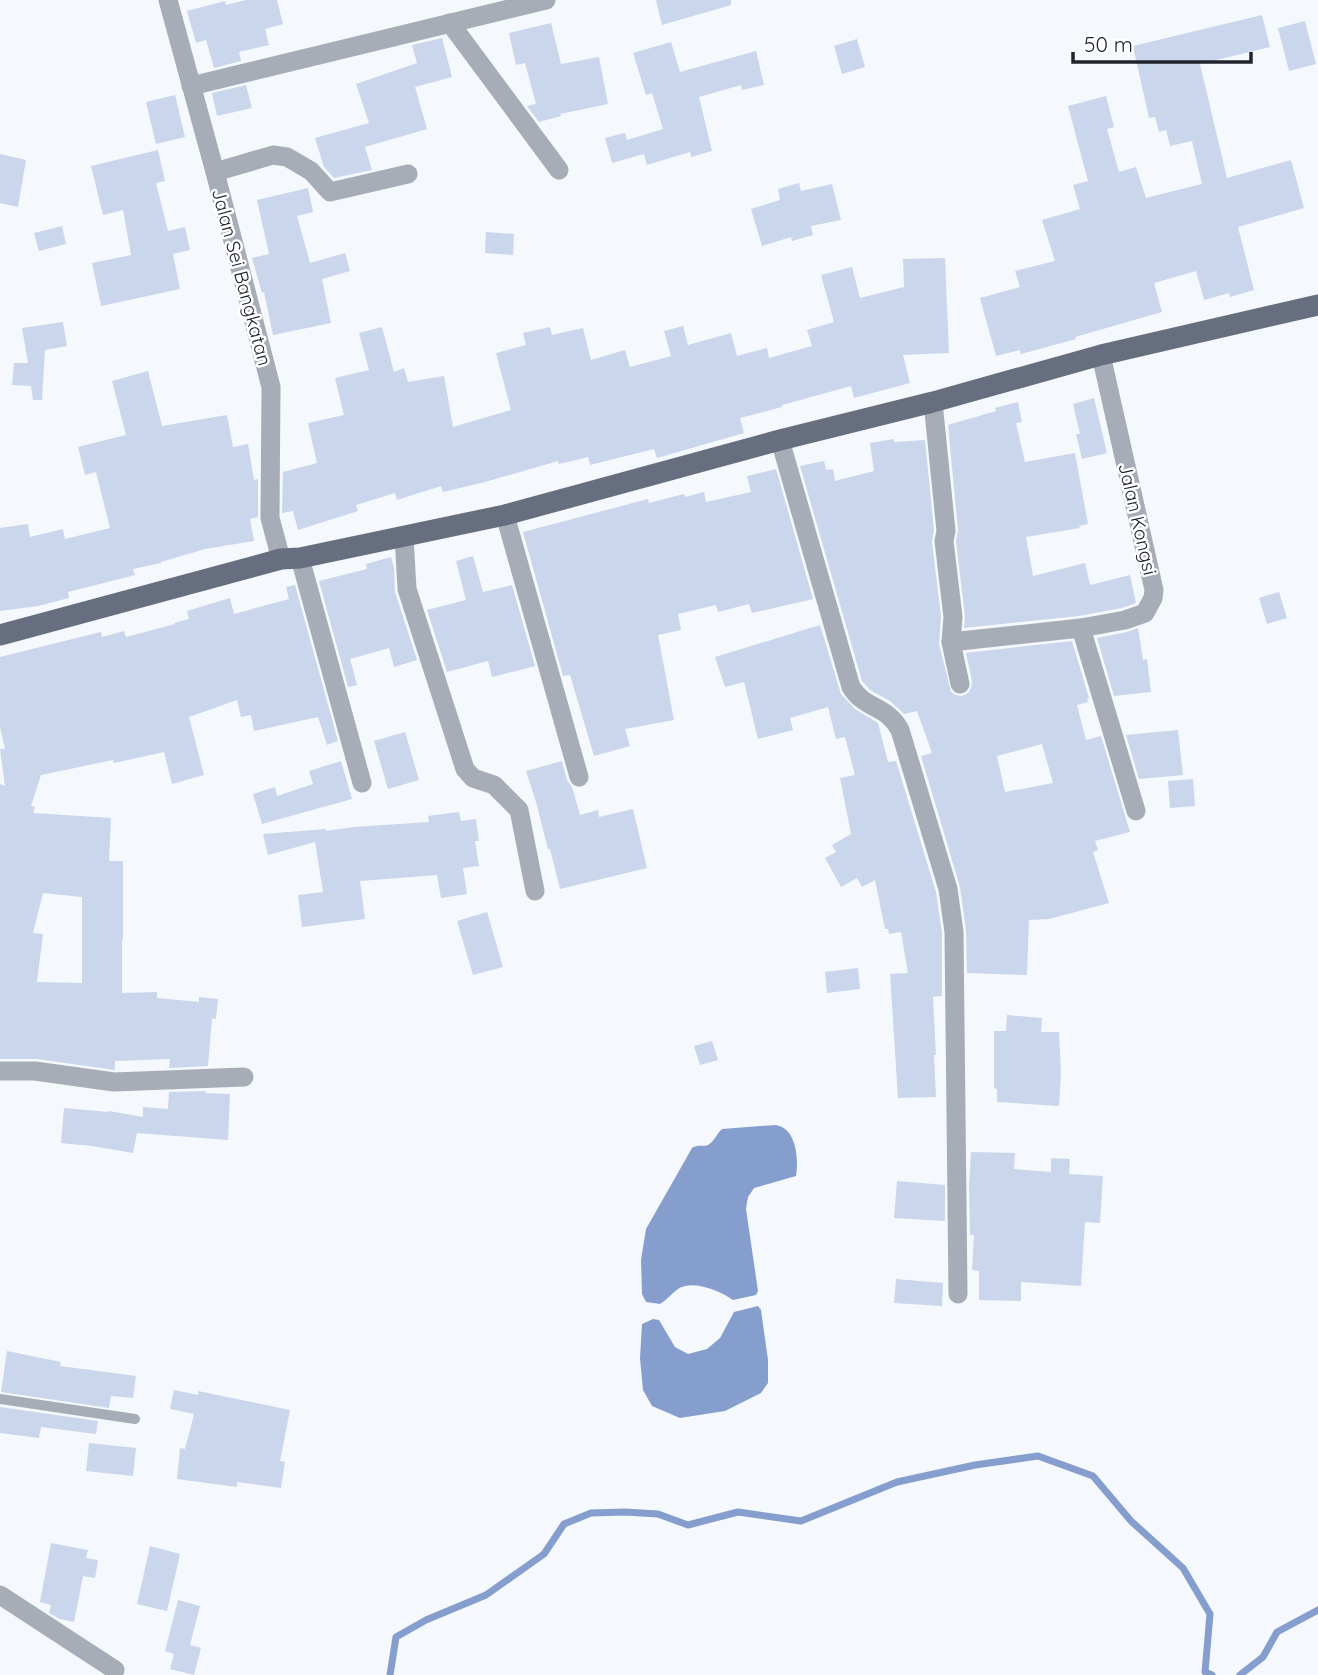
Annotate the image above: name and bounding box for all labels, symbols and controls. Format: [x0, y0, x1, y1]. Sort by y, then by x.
scale bar [1073, 21, 1252, 65]
text: 50 m [1084, 31, 1133, 57]
street label: Jalan Sei Bangkatan [207, 186, 277, 368]
street label: Jalan Kongsi [1113, 461, 1163, 577]

